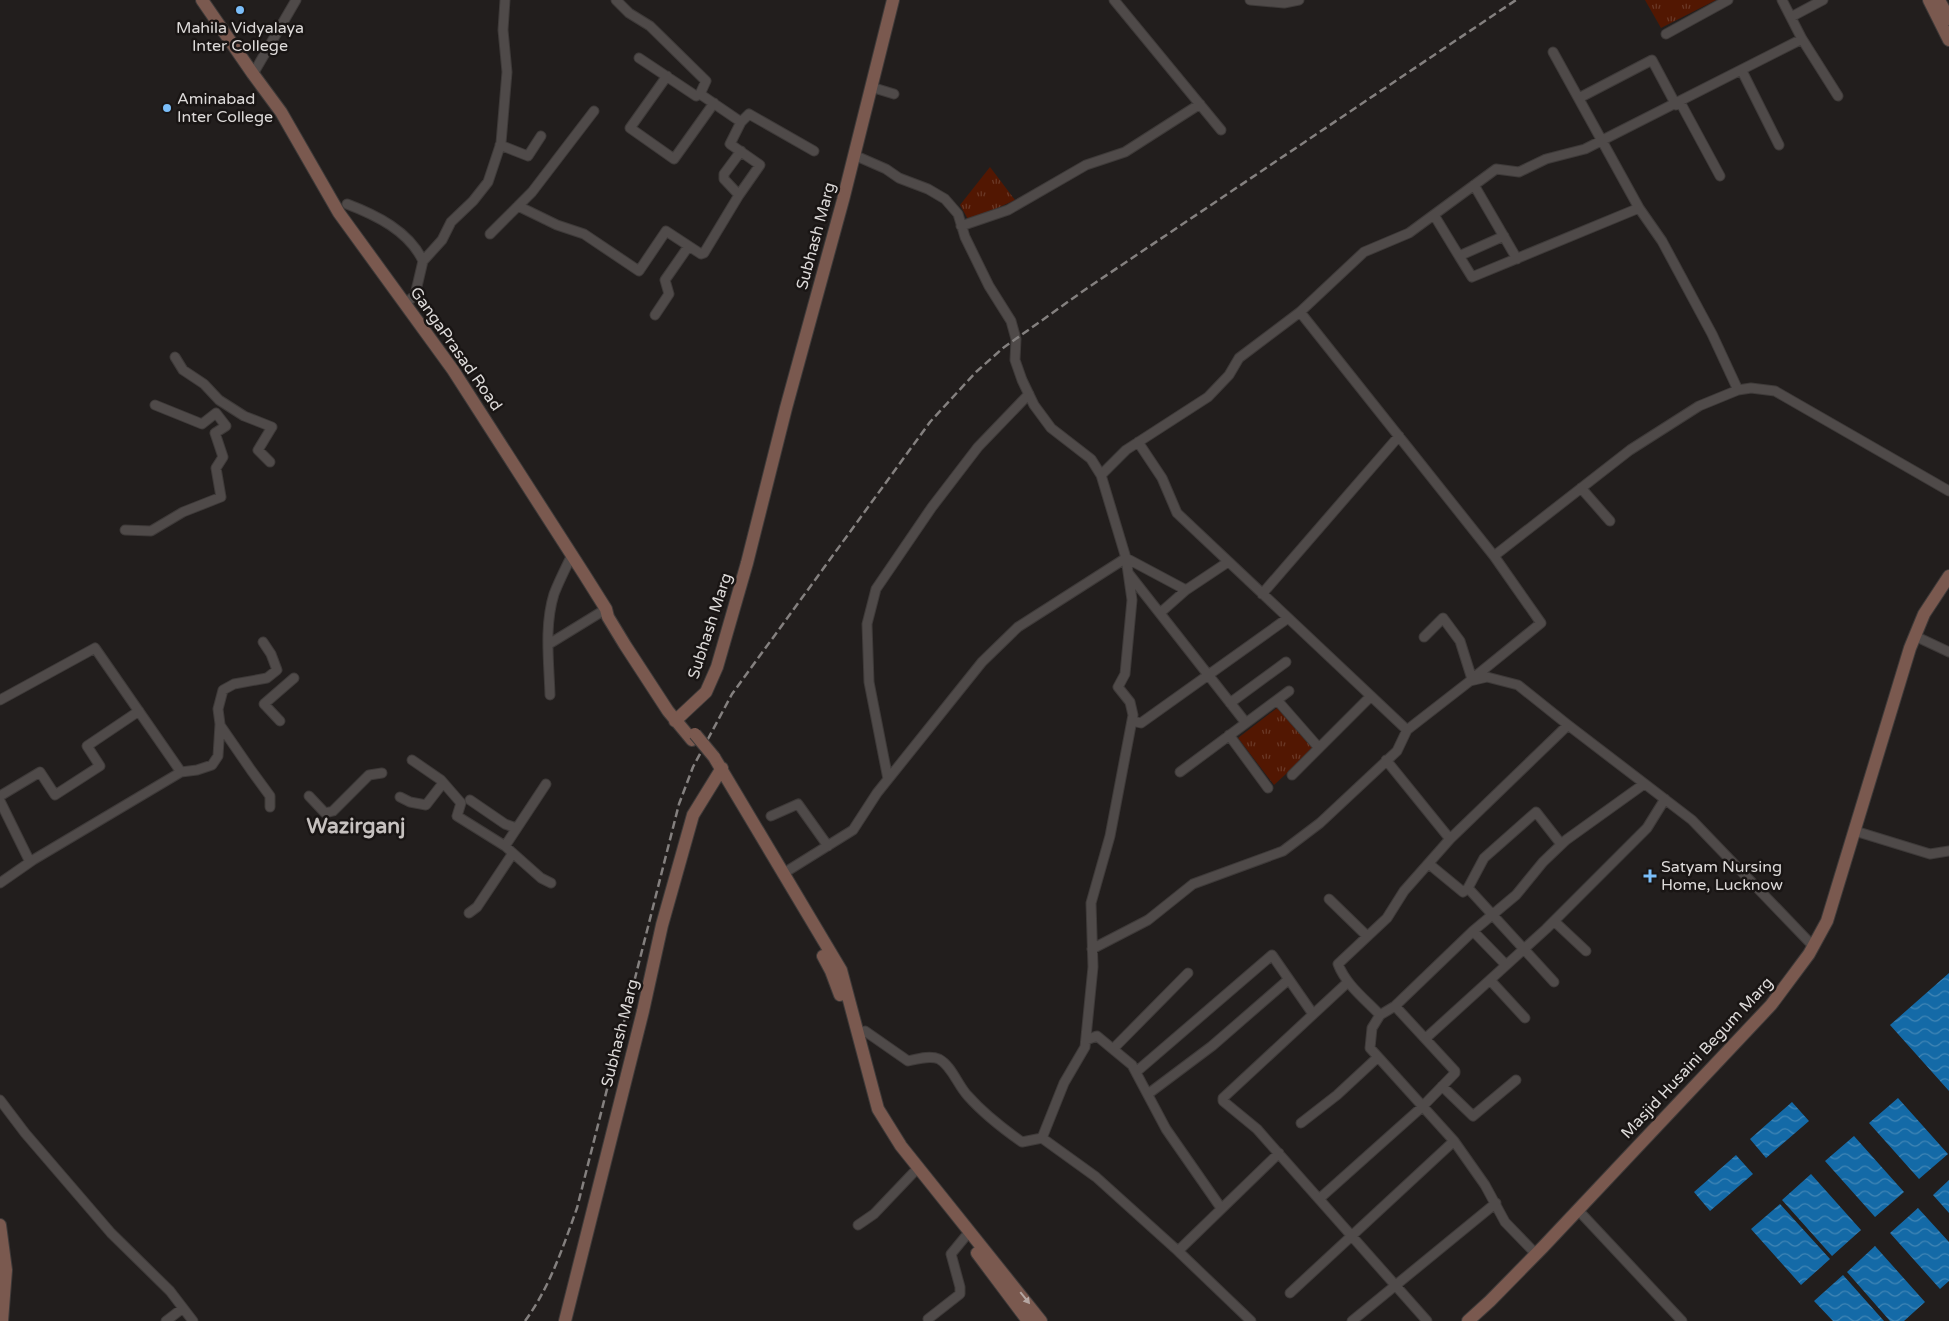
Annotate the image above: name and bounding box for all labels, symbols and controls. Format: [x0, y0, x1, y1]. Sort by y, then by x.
marker: Mahila Vidyalaya Inter College [234, 4, 246, 16]
place label: Mahila Vidyalaya Inter College [176, 18, 304, 56]
place label: Aminabad Inter College [177, 89, 273, 127]
marker: Aminabad Inter College [161, 102, 173, 114]
street label: Subhash Marg [792, 180, 840, 292]
street label: GangaPrasad Road [406, 283, 506, 415]
street label: Subhash Marg [683, 570, 737, 682]
district label: Wazirganj [307, 814, 405, 839]
place label: Satyam Nursing Home, Lucknow [1661, 857, 1783, 895]
marker: Satyam Nursing Home, Lucknow [1643, 869, 1657, 883]
street label: Masjid Husaini Begum Marg [1617, 973, 1777, 1143]
street label: Subhash Marg [597, 977, 643, 1089]
one-way arrow [1019, 1291, 1030, 1304]

